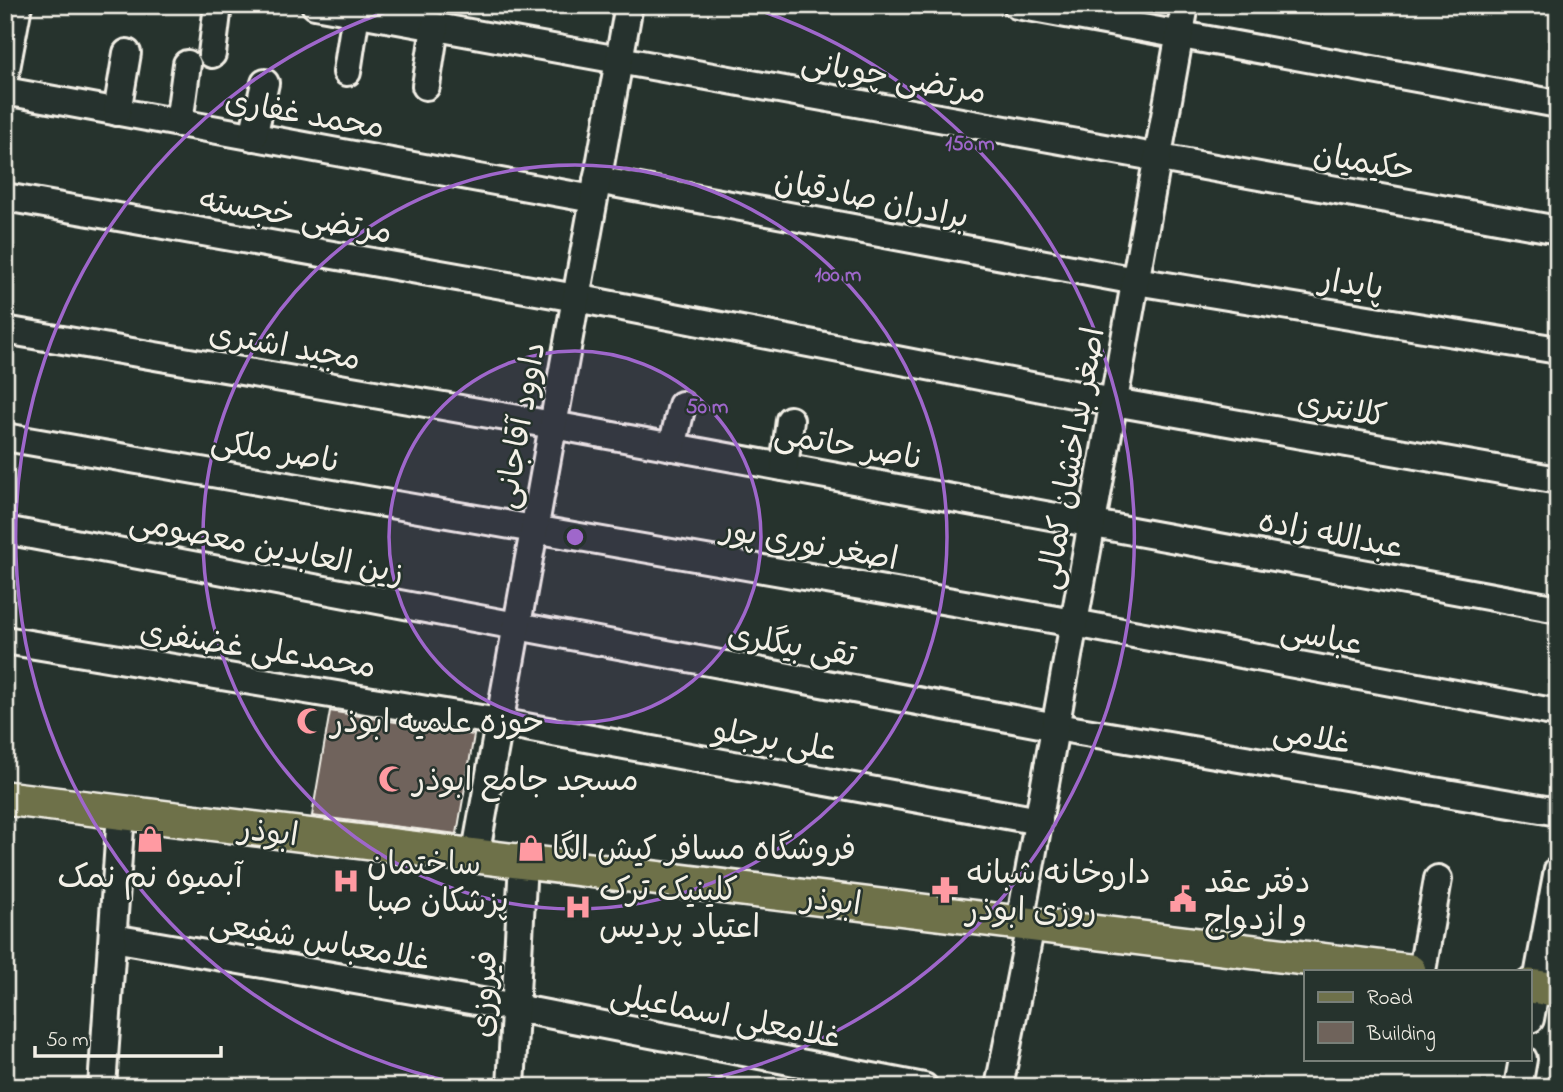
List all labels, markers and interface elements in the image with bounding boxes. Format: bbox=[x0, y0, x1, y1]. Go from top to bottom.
street label: مرتضی چوپانی bbox=[797, 40, 990, 119]
street label: محمد غفاری bbox=[221, 79, 388, 154]
text: 150 m bbox=[945, 130, 995, 160]
street label: حکیمیان bbox=[1309, 132, 1418, 196]
street label: برادران صادقیان bbox=[770, 160, 972, 243]
street label: مرتضی خجسته bbox=[195, 178, 396, 259]
street label: پایدار bbox=[1313, 258, 1387, 315]
text: 100 m bbox=[815, 261, 861, 291]
street label: مجید اشتری bbox=[205, 312, 364, 385]
street label: اصغر بداخشان کمالی bbox=[1027, 324, 1120, 593]
street label: داوود آقاجانی bbox=[485, 338, 560, 513]
street label: کلانتری bbox=[1293, 380, 1390, 442]
text: 50 m bbox=[686, 393, 728, 423]
street label: ناصر حاتمی bbox=[770, 412, 927, 485]
street label: ناصر ملکی bbox=[207, 419, 344, 488]
street label: عبدالله زاده bbox=[1254, 499, 1407, 573]
street label: زین العابدین معصومی bbox=[125, 500, 408, 599]
street label: اصغر نوری پور bbox=[714, 507, 901, 585]
centre of rings bbox=[563, 525, 587, 549]
street label: عباسی bbox=[1276, 608, 1366, 670]
street label: محمدعلی غضنفری bbox=[136, 610, 379, 693]
street label: تقی بیگلری bbox=[723, 613, 860, 682]
place label: حوزه علمیه ابوذر bbox=[328, 701, 544, 748]
mosque icon: حوزه علمیه ابوذر bbox=[295, 706, 325, 736]
street label: علی برجلو bbox=[707, 708, 840, 776]
street label: غلامی bbox=[1269, 710, 1354, 769]
place label: مسجد جامع ابوذر bbox=[410, 759, 639, 806]
mosque icon: مسجد جامع ابوذر bbox=[377, 764, 407, 794]
street label: ابوذر bbox=[233, 807, 301, 861]
shop icon: آبمیوه نم نمک bbox=[135, 824, 165, 854]
place label: فروشگاه مسافر کیش الگا bbox=[552, 828, 856, 875]
shop icon: فروشگاه مسافر کیش الگا bbox=[516, 833, 546, 863]
place label: ساختمان پزشکان صبا bbox=[367, 843, 509, 927]
place label: داروخانه شبانه روزی ابوذر bbox=[963, 852, 1151, 936]
place label: آبمیوه نم نمک bbox=[57, 856, 244, 903]
place label: دفتر عقد و ازدواج bbox=[1204, 861, 1311, 945]
hospital icon: ساختمان پزشکان صبا bbox=[331, 866, 361, 896]
place label: کلینیک ترک اعتیاد پردیس bbox=[599, 869, 760, 953]
pharmacy icon: داروخانه شبانه روزی ابوذر bbox=[930, 875, 960, 905]
street label: ابوذر bbox=[796, 876, 864, 930]
public building icon: دفتر عقد و ازدواج bbox=[1168, 884, 1198, 914]
hospital icon: کلینیک ترک اعتیاد پردیس bbox=[563, 892, 593, 922]
street label: غلامعباس شفیعی bbox=[205, 901, 433, 986]
street label: فیروزی bbox=[461, 949, 512, 1039]
legend bbox=[1304, 970, 1532, 1060]
street label: غلامعلی اسماعیلی bbox=[606, 973, 845, 1064]
text: Road bbox=[1367, 984, 1413, 1014]
scale bar bbox=[35, 1015, 220, 1059]
text: Building bbox=[1366, 1020, 1436, 1052]
text: 50 m bbox=[46, 1026, 89, 1056]

